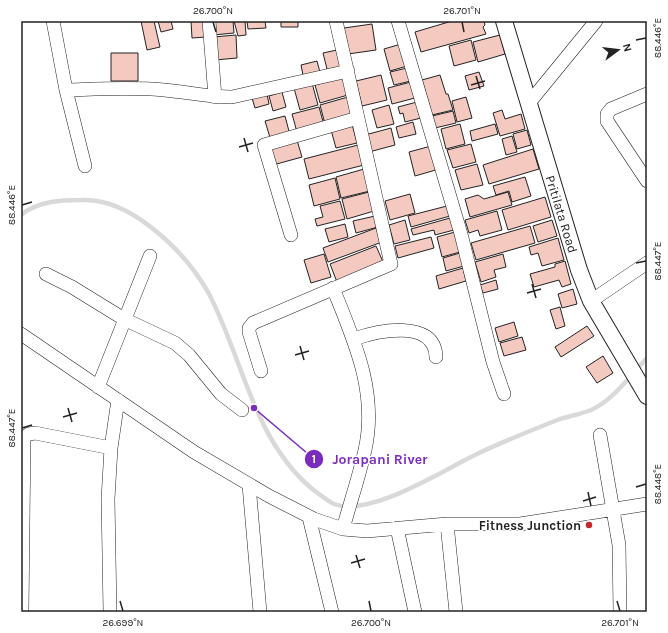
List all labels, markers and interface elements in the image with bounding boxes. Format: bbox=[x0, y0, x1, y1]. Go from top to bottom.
text: 26.700°N bbox=[193, 5, 233, 17]
text: 26.701°N bbox=[443, 5, 481, 17]
text: 88.446°E bbox=[652, 18, 664, 58]
north arrow bbox=[598, 30, 638, 70]
text: N bbox=[620, 42, 634, 53]
street label: Pritilata Road bbox=[543, 174, 580, 255]
text: 88.446°E bbox=[6, 185, 18, 225]
text: 88.447°E bbox=[652, 242, 664, 280]
text: 88.447°E bbox=[6, 409, 18, 447]
callout: Jorapani River bbox=[304, 446, 435, 472]
text: Jorapani River bbox=[332, 451, 428, 468]
text: 1 bbox=[312, 452, 316, 466]
text: 88.448°E bbox=[652, 464, 664, 504]
place label: Fitness Junction bbox=[479, 518, 581, 533]
marker: Fitness Junction bbox=[584, 520, 594, 530]
text: 26.699°N bbox=[103, 617, 143, 629]
text: 26.700°N bbox=[351, 617, 391, 629]
text: 26.701°N bbox=[601, 617, 639, 629]

